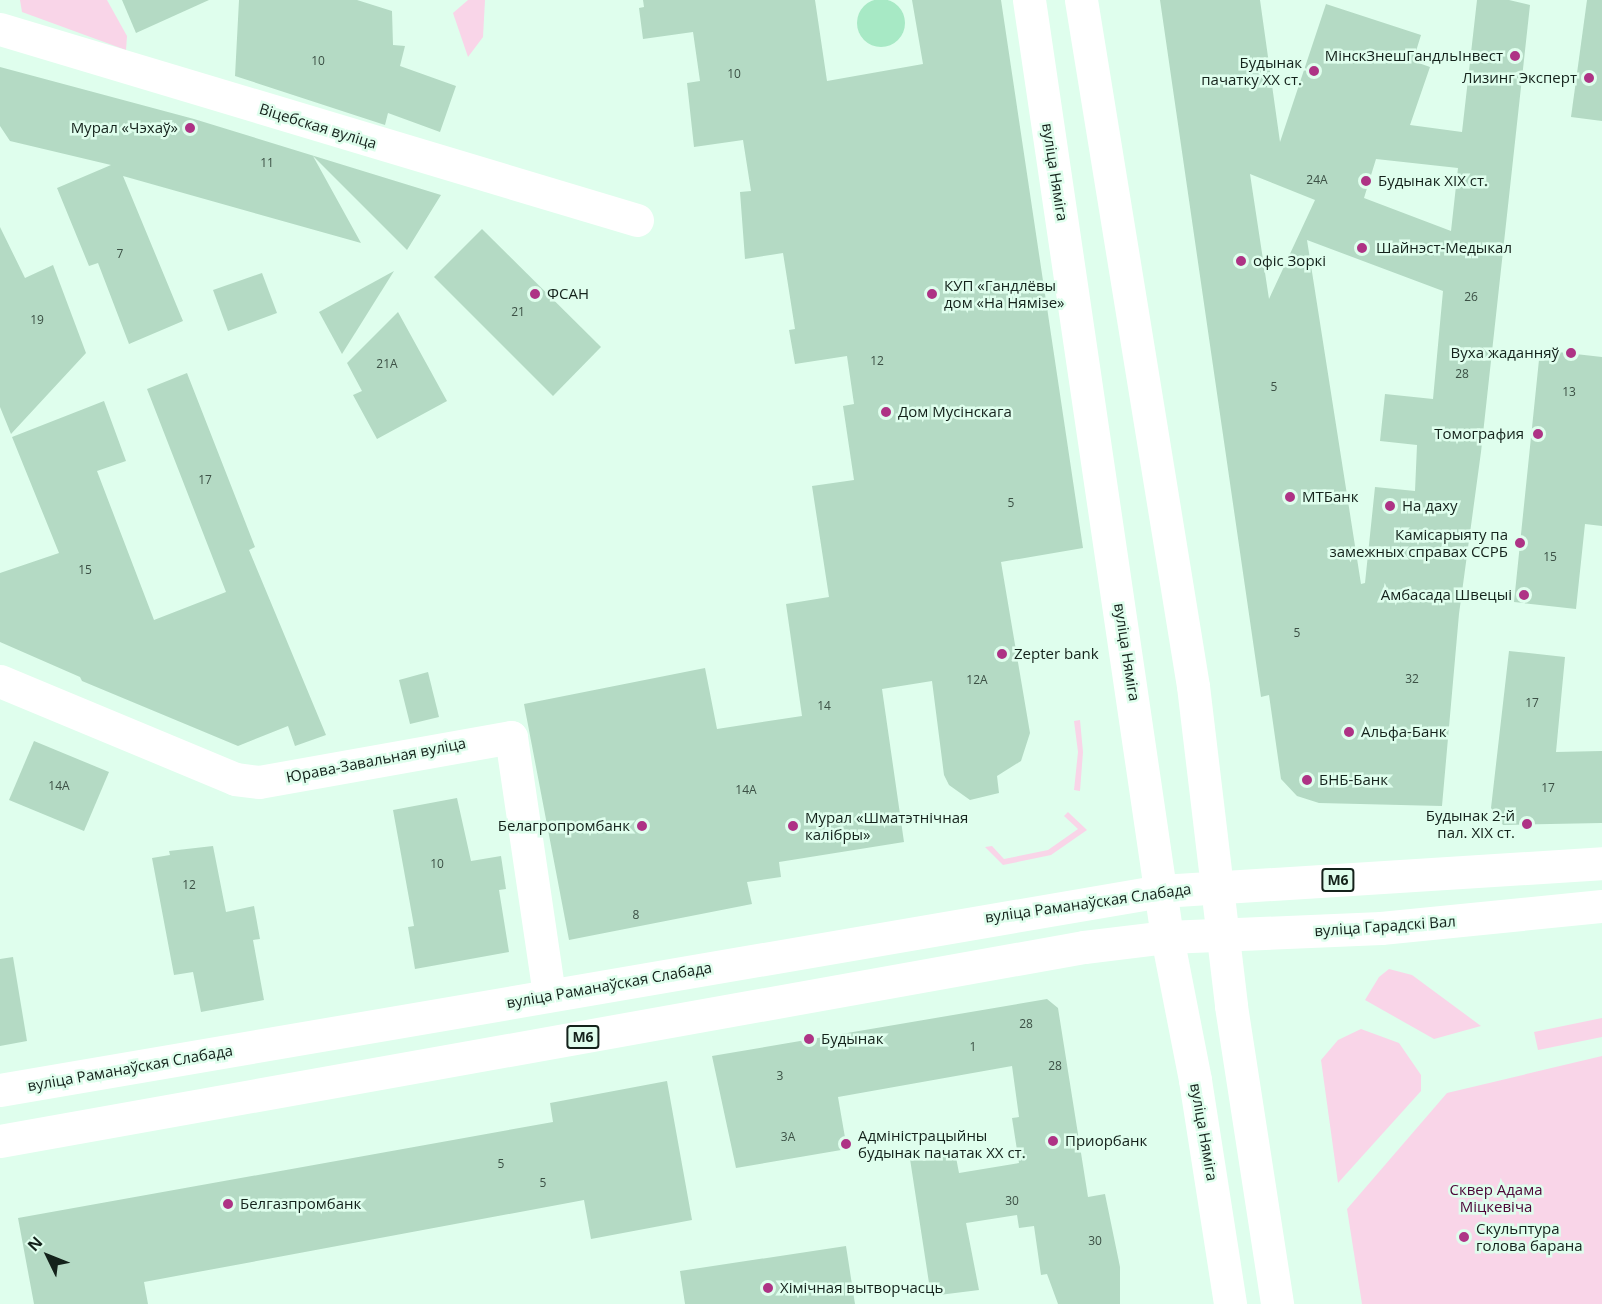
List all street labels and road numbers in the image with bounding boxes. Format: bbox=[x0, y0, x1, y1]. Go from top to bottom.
street label: Віцебская вуліца bbox=[257, 100, 379, 152]
street label: вуліца Няміга bbox=[1038, 122, 1072, 222]
street label: вуліца Няміга bbox=[1110, 602, 1144, 702]
street label: Юрава-Завальная вуліца bbox=[285, 734, 467, 786]
road number: М6 bbox=[1320, 869, 1356, 891]
street label: вуліца Раманаўская Слабада bbox=[984, 880, 1192, 926]
street label: вуліца Гарадскі Вал bbox=[1314, 912, 1456, 940]
street label: вуліца Раманаўская Слабада bbox=[505, 958, 713, 1012]
road number: М6 bbox=[565, 1026, 601, 1048]
street label: вуліца Раманаўская Слабада bbox=[26, 1041, 234, 1095]
street label: вуліца Няміга bbox=[1187, 1082, 1221, 1182]

